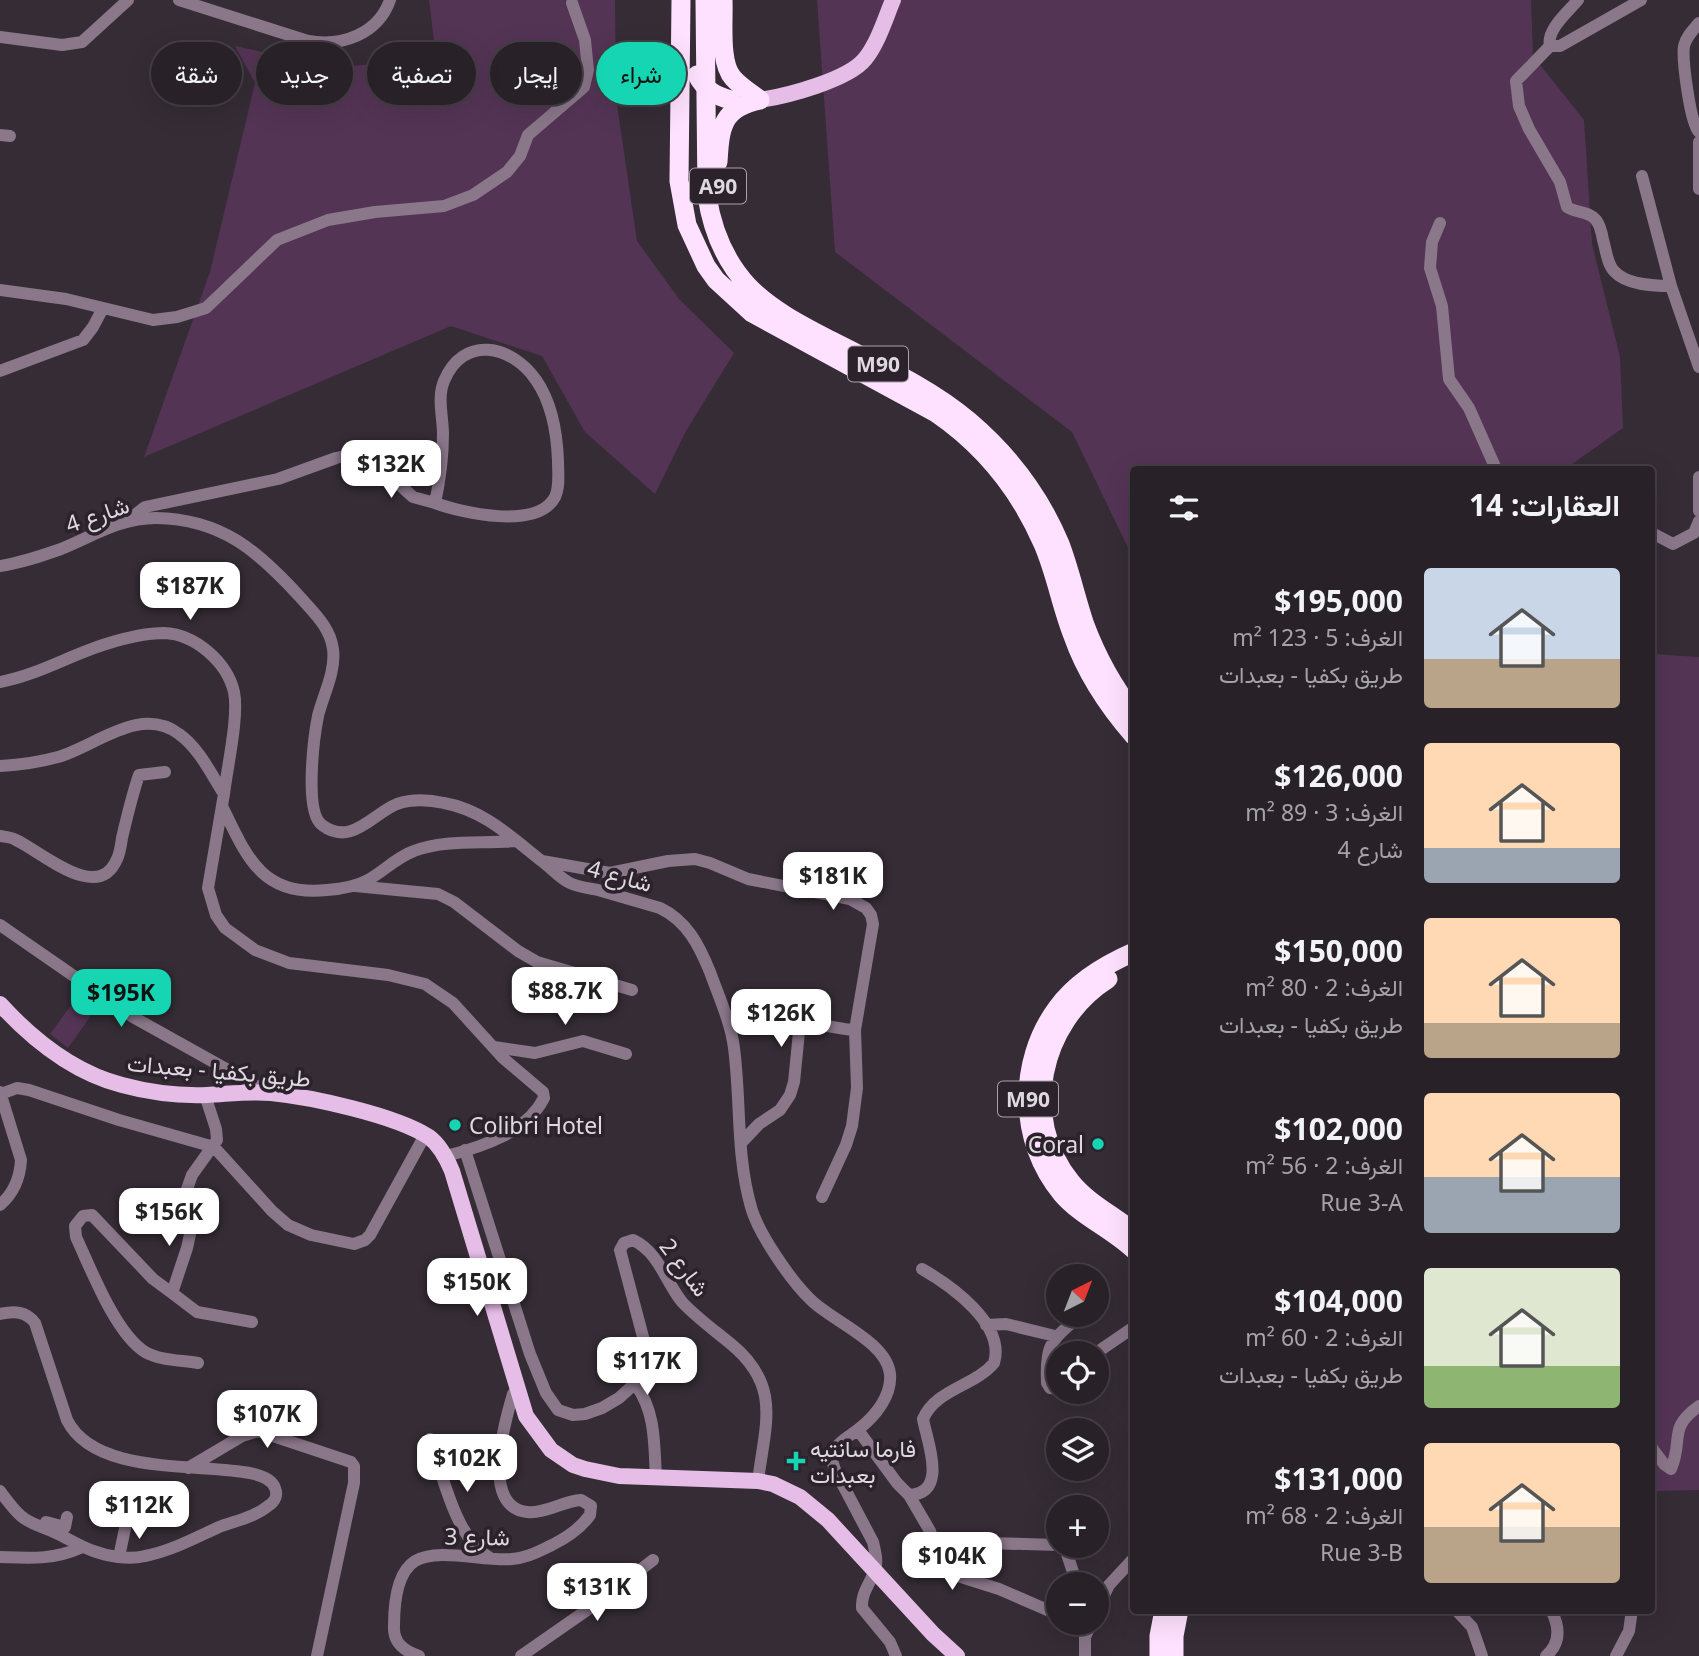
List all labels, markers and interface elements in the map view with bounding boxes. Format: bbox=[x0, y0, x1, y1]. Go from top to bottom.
chip: شقة bbox=[151, 42, 242, 105]
chip: جديد bbox=[256, 42, 353, 105]
chip: تصفية bbox=[367, 42, 476, 105]
chip: إيجار bbox=[490, 42, 582, 105]
chip: شراء bbox=[596, 42, 686, 105]
road number: A90 bbox=[690, 168, 746, 204]
road number: M90 bbox=[848, 346, 908, 382]
pin: $132K bbox=[342, 440, 440, 500]
text: $132K bbox=[357, 447, 425, 479]
text: العقارات: 14 bbox=[1469, 484, 1620, 525]
street label: شارع 4 bbox=[61, 488, 133, 541]
icon: filters bbox=[1165, 489, 1203, 527]
pin: $187K bbox=[141, 562, 239, 622]
text: $187K bbox=[156, 569, 224, 601]
text: $195,000 bbox=[1274, 580, 1403, 621]
icon: home bbox=[1480, 596, 1564, 680]
text: الغرف: 5 · 123 m² bbox=[1232, 621, 1403, 653]
text: طريق بكفيا - بعبدات bbox=[1219, 658, 1403, 690]
text: $126,000 bbox=[1274, 755, 1403, 796]
icon: home bbox=[1480, 771, 1564, 855]
text: الغرف: 3 · 89 m² bbox=[1245, 796, 1403, 828]
text: شارع 4 bbox=[1338, 833, 1403, 865]
street label: شارع 4 bbox=[584, 851, 656, 900]
pin: $181K bbox=[784, 852, 882, 912]
text: $181K bbox=[799, 859, 867, 891]
text: $150,000 bbox=[1274, 930, 1403, 971]
icon: home bbox=[1480, 946, 1564, 1030]
pin: $88.7K bbox=[508, 968, 622, 1027]
pin: $195K bbox=[72, 970, 170, 1029]
text: الغرف: 2 · 80 m² bbox=[1245, 971, 1403, 1003]
text: $88.7K bbox=[528, 974, 602, 1006]
text: $195K bbox=[87, 976, 155, 1008]
pin: $126K bbox=[732, 990, 830, 1049]
text: $126K bbox=[747, 996, 815, 1028]
text: طريق بكفيا - بعبدات bbox=[1219, 1008, 1403, 1040]
street label: طريق بكفيا - بعبدات bbox=[126, 1046, 312, 1094]
road number: M90 bbox=[998, 1082, 1058, 1116]
text: $102,000 bbox=[1274, 1108, 1403, 1149]
place label: Colibri Hotel bbox=[469, 1109, 603, 1141]
marker: Colibri Hotel bbox=[447, 1117, 463, 1133]
icon: home bbox=[1480, 1121, 1564, 1205]
place label: Coral bbox=[1028, 1128, 1084, 1160]
marker: Coral bbox=[1090, 1136, 1106, 1152]
text: الغرف: 2 · 56 m² bbox=[1245, 1149, 1403, 1181]
text: Rue 3-A bbox=[1320, 1186, 1403, 1218]
pin: $156K bbox=[120, 1188, 218, 1248]
text: $156K bbox=[135, 1195, 203, 1227]
street label: شارع 2 bbox=[652, 1231, 717, 1303]
pin: $150K bbox=[428, 1258, 526, 1318]
north arrow bbox=[1046, 1264, 1110, 1326]
map controls bbox=[1046, 1264, 1109, 1635]
text: $150K bbox=[443, 1265, 511, 1297]
text: $104,000 bbox=[1274, 1280, 1403, 1321]
icon: home bbox=[1480, 1296, 1564, 1380]
text: الغرف: 2 · 60 m² bbox=[1245, 1321, 1403, 1353]
pin: $117K bbox=[598, 1338, 696, 1397]
button: locate bbox=[1046, 1341, 1109, 1404]
text: $117K bbox=[613, 1344, 681, 1376]
text: طريق بكفيا - بعبدات bbox=[1219, 1358, 1403, 1390]
pin: $107K bbox=[218, 1390, 316, 1450]
text: $107K bbox=[233, 1397, 301, 1429]
button: layers bbox=[1046, 1418, 1109, 1481]
place label: فارما سانتيه بعبدات bbox=[810, 1432, 916, 1490]
pin: $102K bbox=[418, 1434, 516, 1494]
text: $102K bbox=[433, 1441, 501, 1473]
marker: فارما سانتيه بعبدات bbox=[788, 1453, 804, 1469]
text: $131,000 bbox=[1274, 1458, 1403, 1499]
icon: home bbox=[1480, 1471, 1564, 1555]
pin: $112K bbox=[90, 1482, 188, 1541]
text: $112K bbox=[105, 1488, 173, 1520]
button: + bbox=[1046, 1495, 1109, 1558]
text: الغرف: 2 · 68 m² bbox=[1245, 1499, 1403, 1531]
street label: شارع 3 bbox=[444, 1519, 510, 1554]
pin: $104K bbox=[903, 1532, 1001, 1592]
text: Rue 3-B bbox=[1320, 1536, 1403, 1568]
text: $104K bbox=[918, 1539, 986, 1571]
pin: $131K bbox=[548, 1564, 646, 1623]
text: $131K bbox=[563, 1570, 631, 1602]
button: − bbox=[1046, 1572, 1109, 1635]

